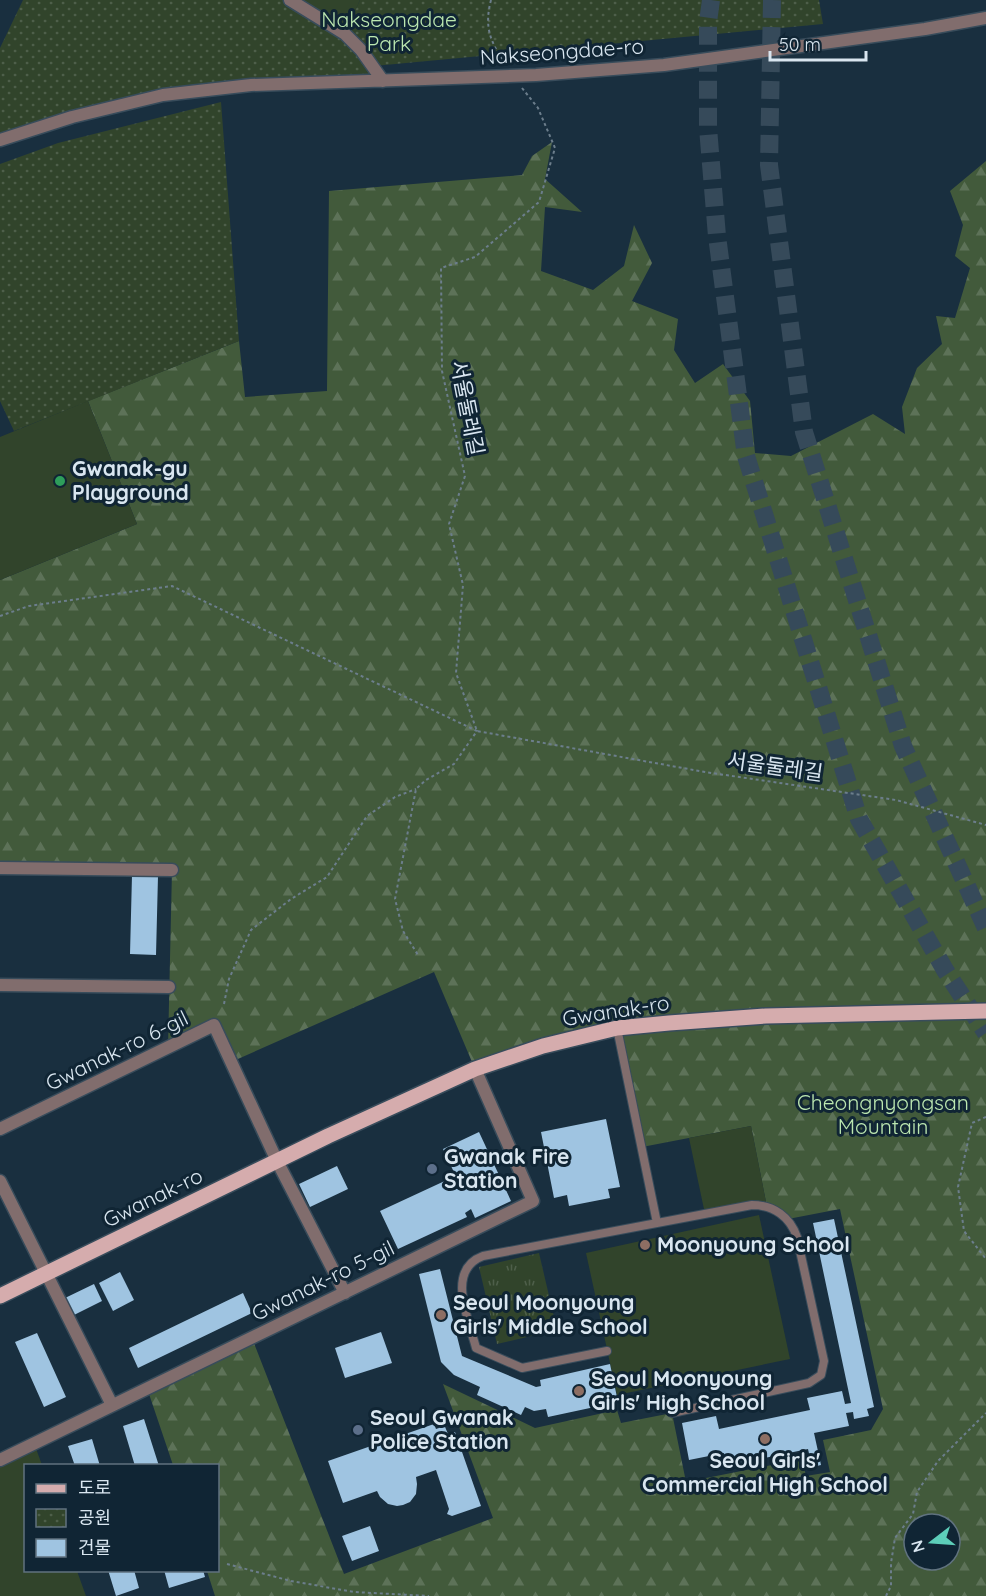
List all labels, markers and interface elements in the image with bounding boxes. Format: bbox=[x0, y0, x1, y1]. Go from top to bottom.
park label: Nakseongdae Park bbox=[321, 6, 457, 56]
scale bar bbox=[770, 24, 866, 62]
street label: Nakseongdae-ro bbox=[479, 32, 645, 70]
text: 50 m bbox=[779, 33, 821, 56]
street label: 서울둘레길 bbox=[446, 358, 490, 458]
place label: Gwanak-gu Playground bbox=[72, 455, 189, 505]
marker: Gwanak-gu Playground bbox=[53, 474, 67, 488]
street label: 서울둘레길 bbox=[725, 746, 825, 786]
street label: Gwanak-ro bbox=[561, 989, 671, 1031]
street label: Gwanak-ro 6-gil bbox=[41, 1004, 192, 1096]
park label: Cheongnyongsan Mountain bbox=[797, 1089, 969, 1139]
place label: Gwanak Fire Station bbox=[444, 1143, 569, 1193]
street label: Gwanak-ro bbox=[98, 1162, 207, 1232]
marker: Gwanak Fire Station bbox=[425, 1162, 439, 1176]
place label: Moonyoung School bbox=[657, 1231, 850, 1257]
street label: Gwanak-ro 5-gil bbox=[247, 1234, 398, 1326]
marker: Moonyoung School bbox=[638, 1238, 652, 1252]
place label: Seoul Moonyoung Girls' Middle School bbox=[453, 1289, 648, 1339]
marker: Seoul Moonyoung Girls' Middle School bbox=[434, 1308, 448, 1322]
place label: Seoul Moonyoung Girls' High School bbox=[591, 1365, 772, 1415]
marker: Seoul Moonyoung Girls' High School bbox=[572, 1384, 586, 1398]
place label: Seoul Gwanak Police Station bbox=[370, 1404, 514, 1454]
marker: Seoul Gwanak Police Station bbox=[351, 1423, 365, 1437]
marker: Seoul Girls' Commercial High School bbox=[758, 1432, 772, 1446]
place label: Seoul Girls' Commercial High School bbox=[642, 1447, 888, 1497]
legend bbox=[24, 1464, 219, 1572]
text: 도로 bbox=[78, 1476, 111, 1499]
text: 공원 bbox=[78, 1506, 111, 1529]
north arrow bbox=[902, 1512, 962, 1572]
text: 건물 bbox=[78, 1536, 111, 1559]
text: N bbox=[906, 1538, 929, 1555]

